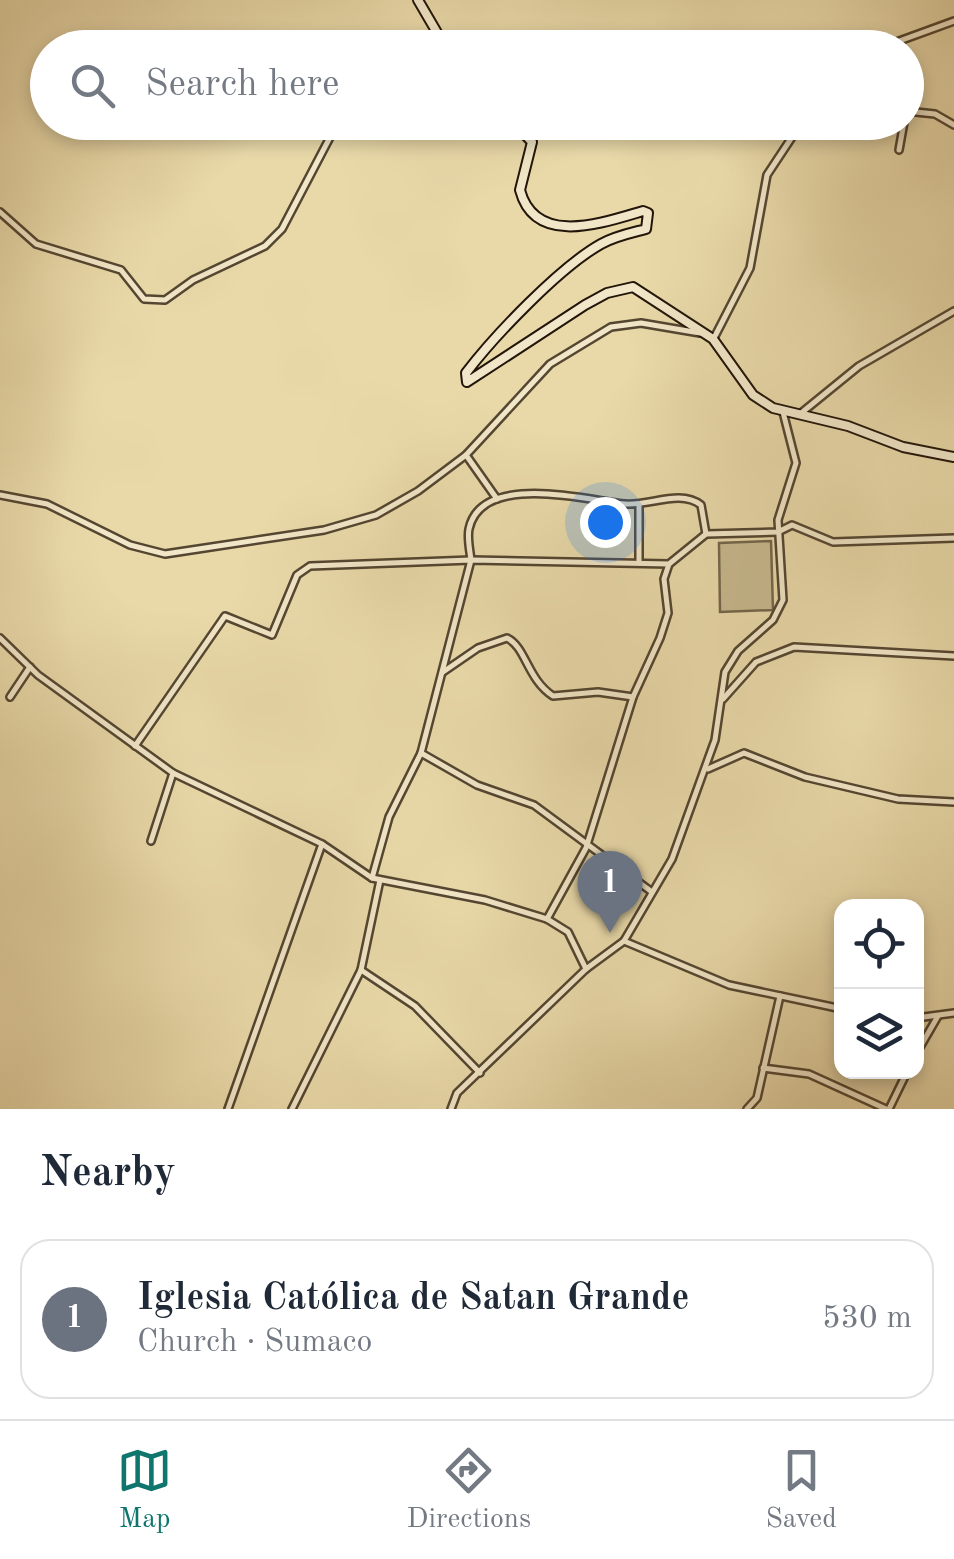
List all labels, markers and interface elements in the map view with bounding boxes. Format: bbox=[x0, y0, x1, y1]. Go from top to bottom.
search box bbox=[30, 30, 924, 140]
icon: search bbox=[65, 58, 120, 113]
text: Search here bbox=[145, 66, 340, 104]
your location bbox=[580, 497, 631, 548]
pin: 1 bbox=[578, 850, 642, 933]
map controls bbox=[834, 899, 924, 1079]
button: locate bbox=[834, 899, 924, 989]
button: layers bbox=[834, 989, 924, 1079]
text: Nearby bbox=[40, 1153, 176, 1195]
text: Iglesia Católica de Satan Grande bbox=[137, 1280, 689, 1318]
text: 1 bbox=[65, 1303, 84, 1335]
text: 530 m bbox=[822, 1303, 912, 1335]
text: Church · Sumaco bbox=[137, 1327, 372, 1359]
tab: Map bbox=[117, 1443, 172, 1538]
tab: Directions bbox=[407, 1443, 531, 1538]
tab: Saved bbox=[765, 1443, 837, 1538]

